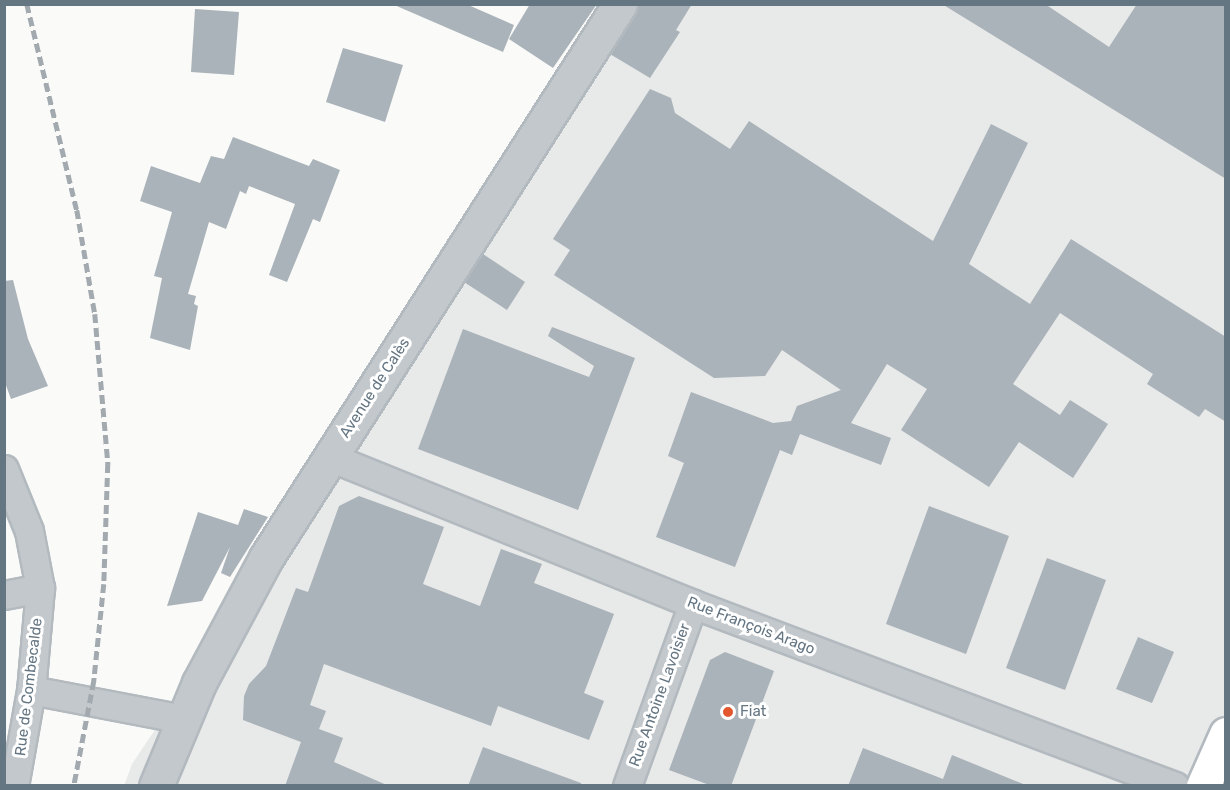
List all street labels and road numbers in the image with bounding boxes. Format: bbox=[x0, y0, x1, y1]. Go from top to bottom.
street label: Avenue de Calès bbox=[336, 335, 414, 441]
street label: Rue François Arago bbox=[684, 593, 818, 659]
street label: Rue de Combecalde bbox=[12, 617, 46, 757]
street label: Rue Antoine Lavoisier bbox=[626, 621, 694, 769]

